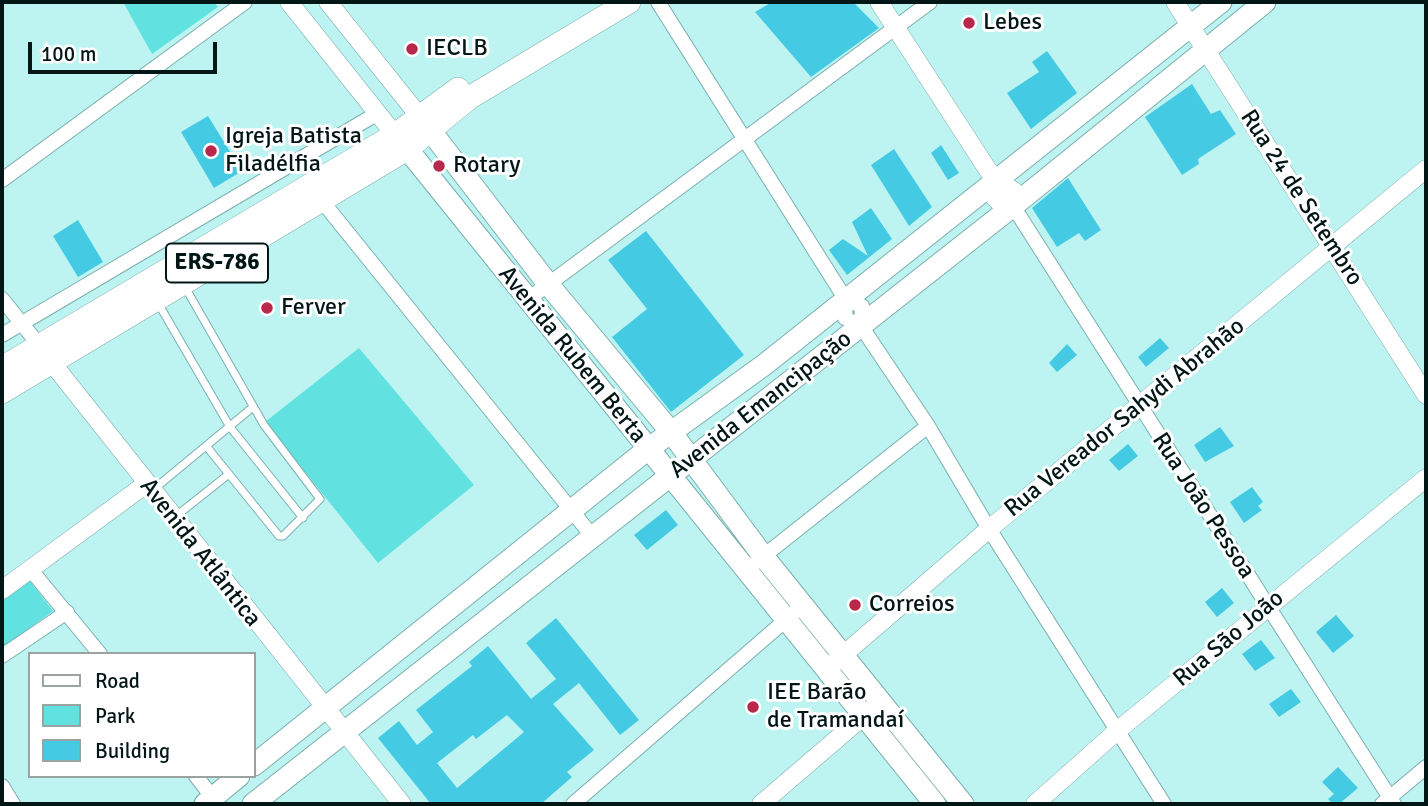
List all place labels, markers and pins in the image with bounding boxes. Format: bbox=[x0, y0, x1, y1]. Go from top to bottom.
place label: Lebes bbox=[983, 9, 1042, 37]
marker: Lebes bbox=[961, 15, 977, 31]
place label: IECLB bbox=[426, 35, 488, 63]
marker: IECLB bbox=[404, 41, 420, 57]
place label: Igreja Batista Filadélfia bbox=[225, 123, 362, 179]
marker: Igreja Batista Filadélfia bbox=[203, 143, 219, 159]
place label: Rotary bbox=[453, 152, 521, 180]
marker: Rotary bbox=[431, 158, 447, 174]
place label: Ferver bbox=[281, 294, 346, 322]
marker: Ferver bbox=[259, 300, 275, 316]
place label: Correios bbox=[869, 591, 954, 619]
marker: Correios bbox=[847, 597, 863, 613]
place label: IEE Barão de Tramandaí bbox=[767, 679, 904, 735]
marker: IEE Barão de Tramandaí bbox=[745, 699, 761, 715]

